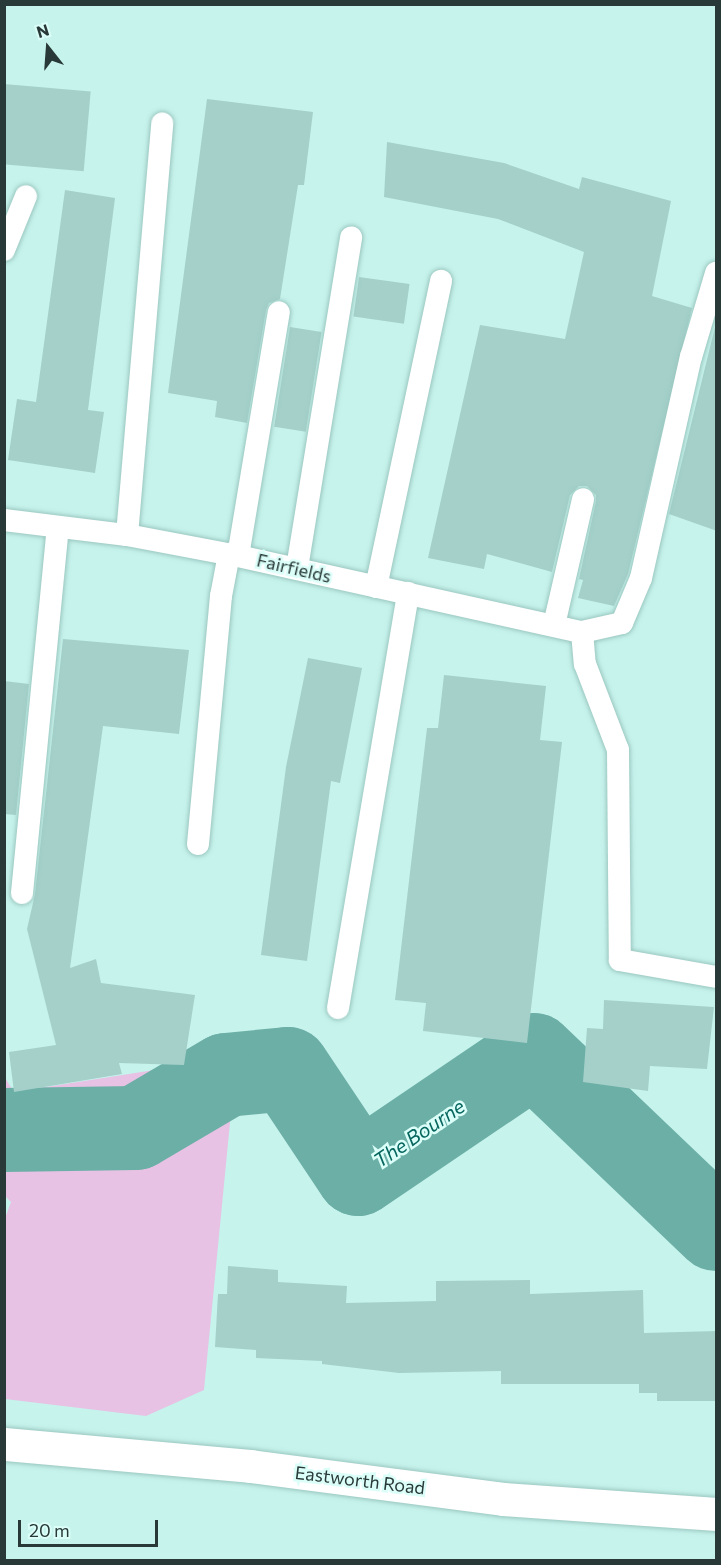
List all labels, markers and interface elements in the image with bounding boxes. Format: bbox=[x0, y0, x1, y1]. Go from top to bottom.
north arrow bbox=[18, 18, 78, 78]
text: N bbox=[34, 19, 51, 41]
street label: Fairfields bbox=[255, 549, 333, 587]
water label: The Bourne bbox=[369, 1094, 469, 1172]
street label: Eastworth Road bbox=[294, 1461, 426, 1499]
scale bar bbox=[21, 1508, 160, 1546]
text: 20 m bbox=[29, 1519, 70, 1541]

